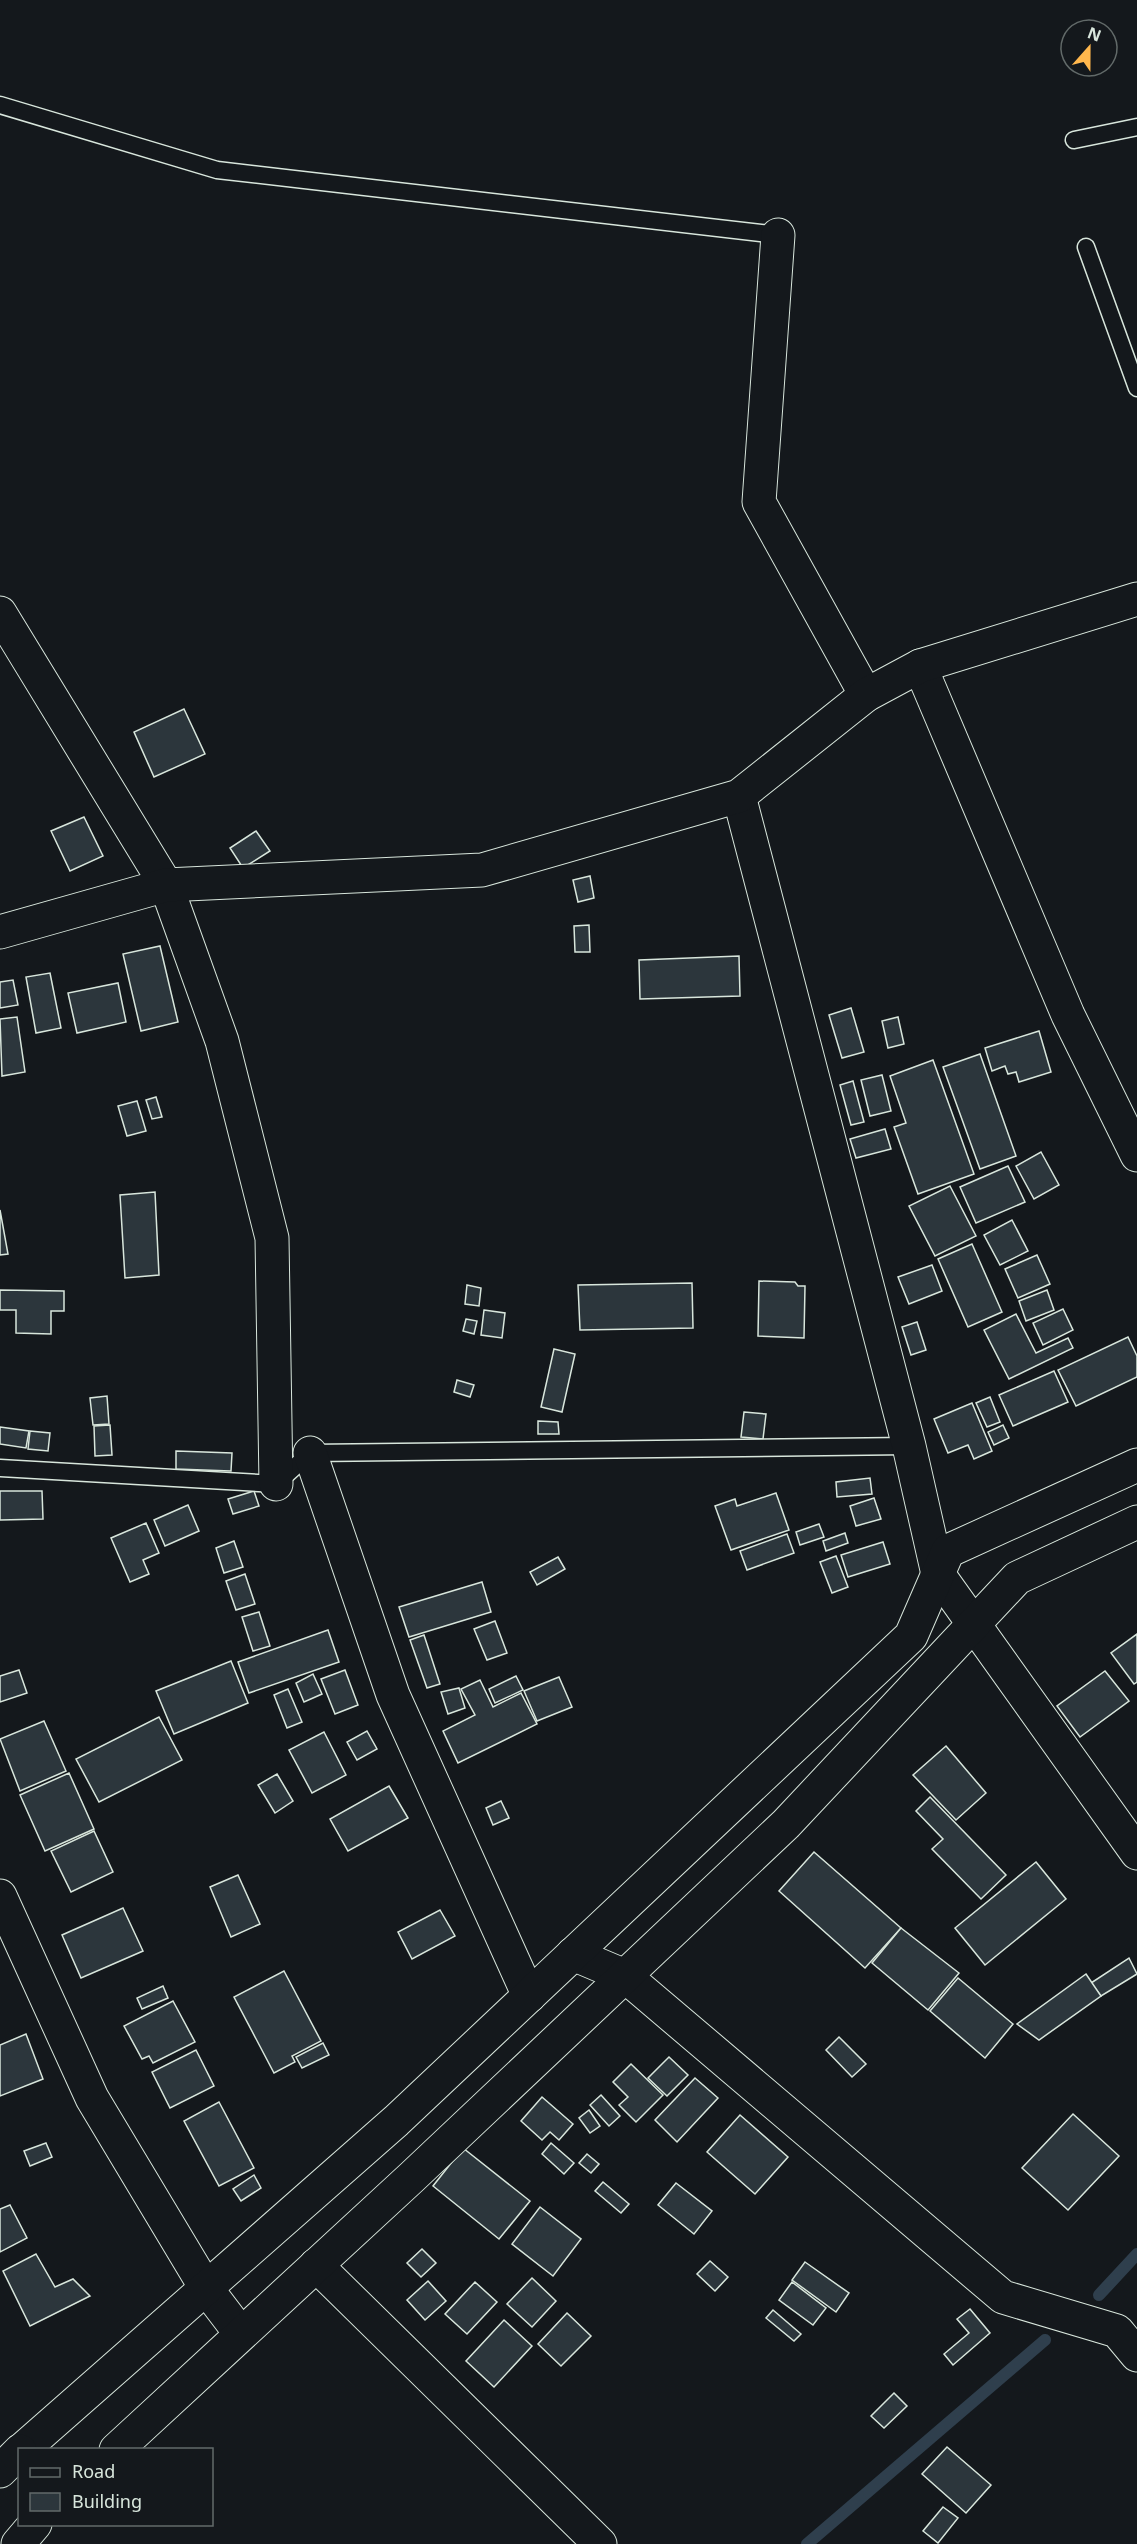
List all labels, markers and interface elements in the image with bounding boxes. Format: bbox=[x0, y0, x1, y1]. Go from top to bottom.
north arrow bbox=[1059, 18, 1119, 78]
text: N bbox=[1084, 21, 1104, 47]
legend bbox=[18, 2448, 213, 2526]
text: Road bbox=[72, 2459, 115, 2483]
text: Building bbox=[72, 2489, 142, 2513]

